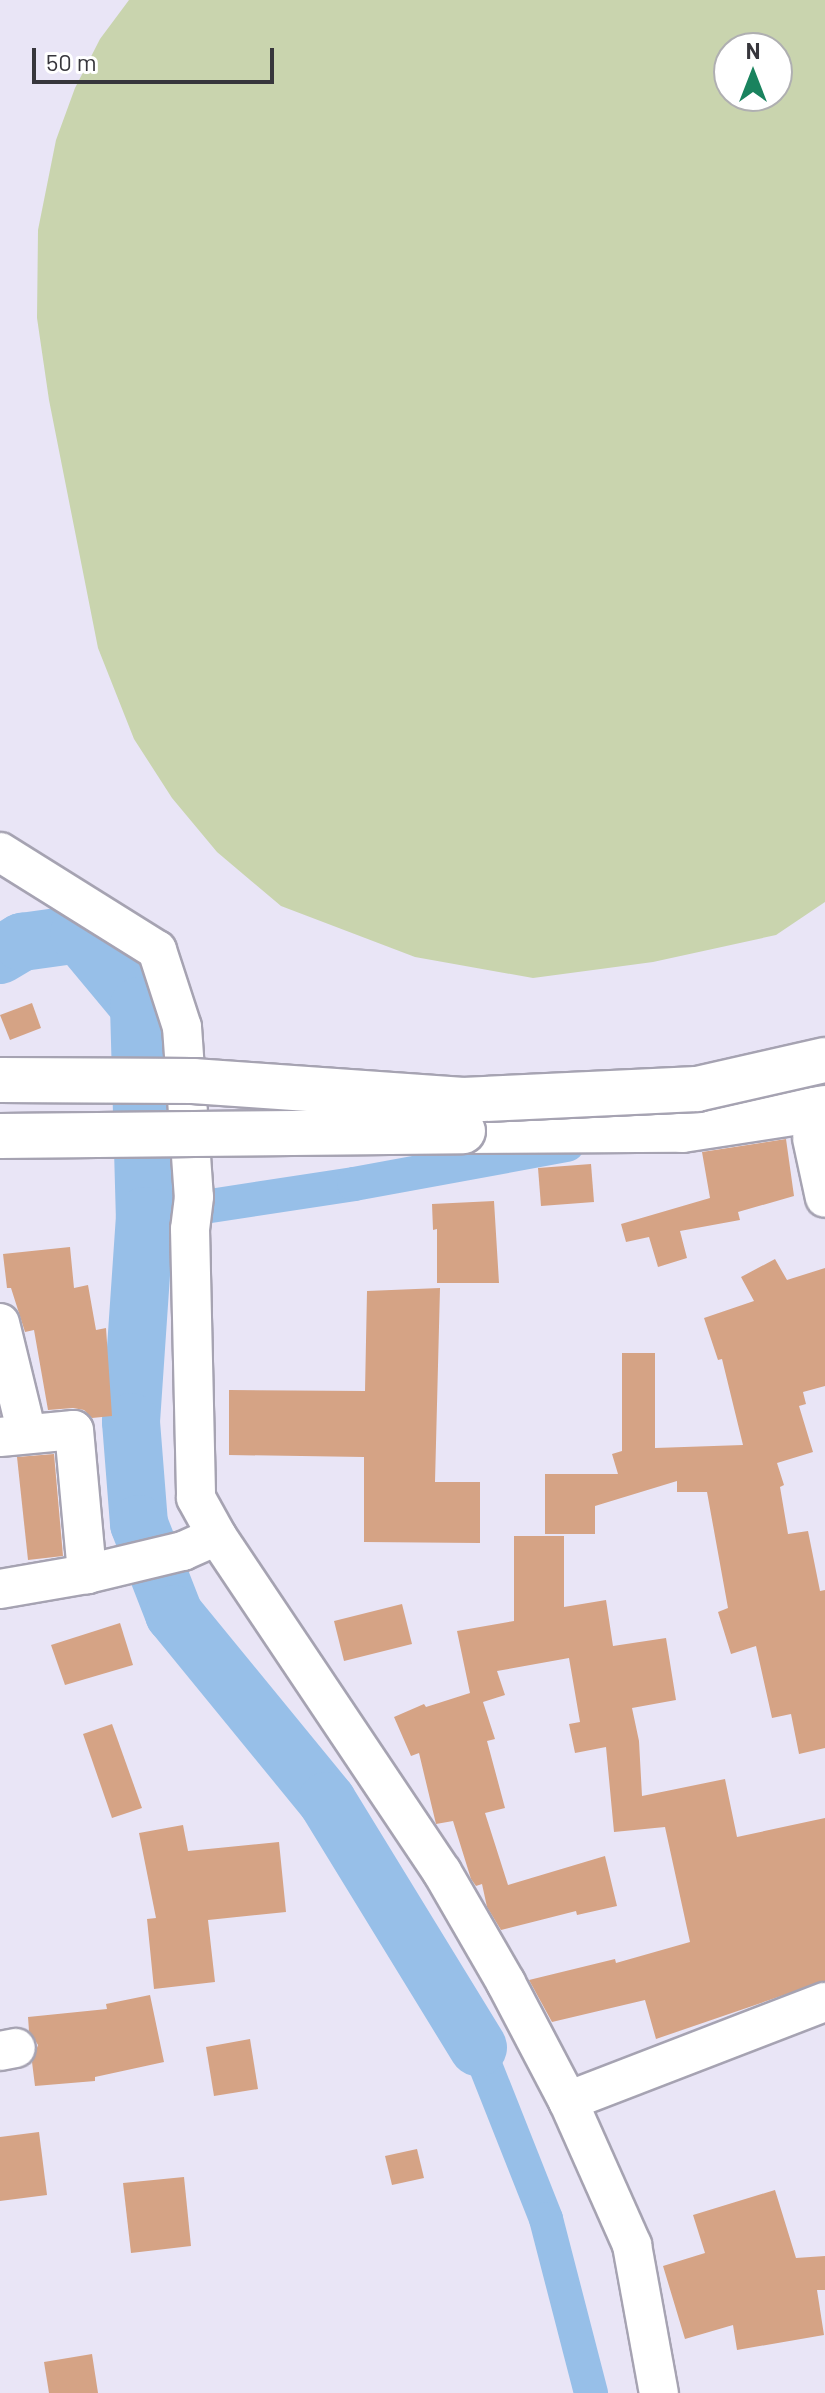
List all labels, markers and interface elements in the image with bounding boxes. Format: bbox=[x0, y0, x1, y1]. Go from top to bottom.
scale bar bbox=[36, 32, 278, 82]
north arrow bbox=[713, 32, 793, 112]
text: N bbox=[746, 37, 760, 63]
text: 50 m bbox=[46, 47, 97, 76]

